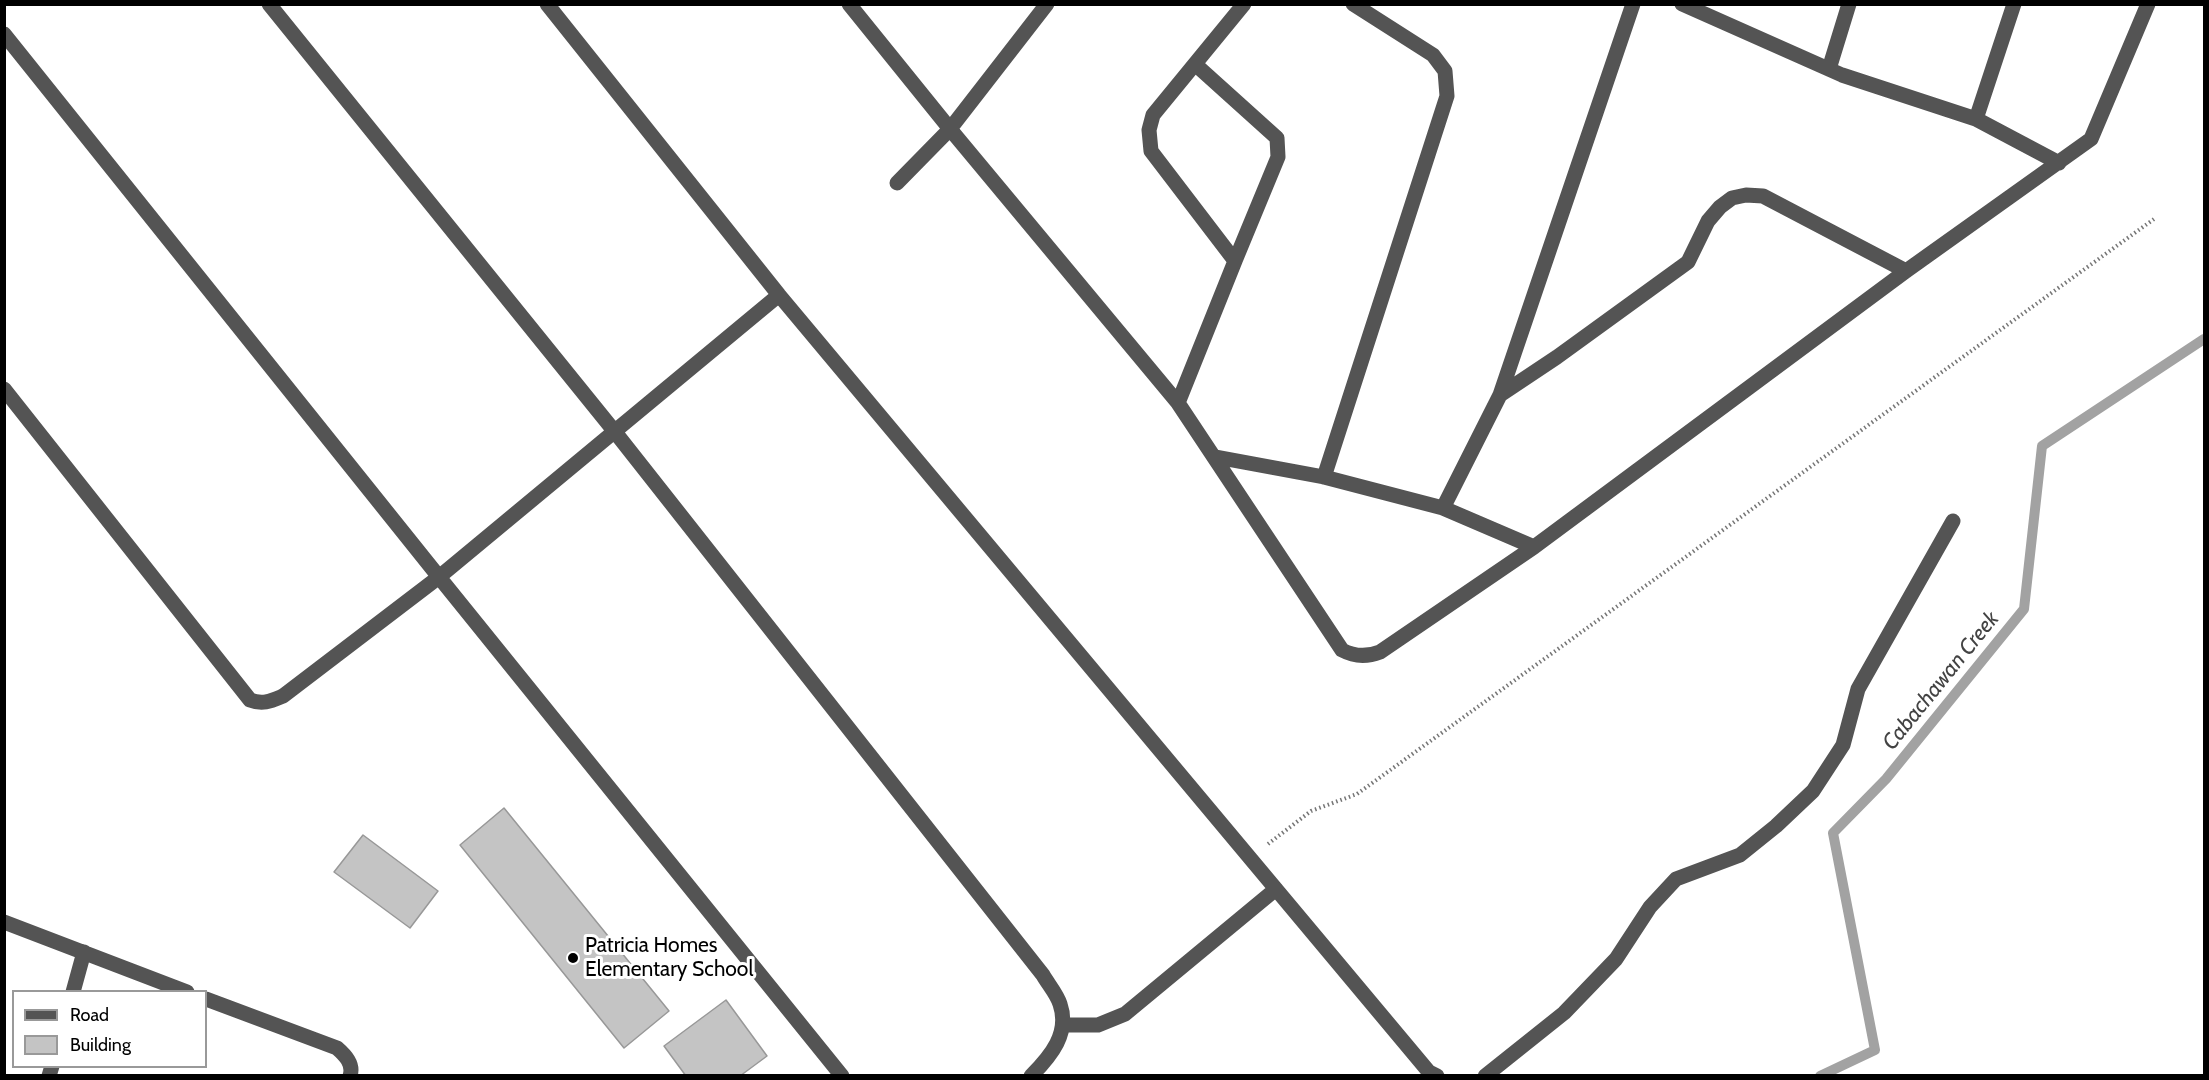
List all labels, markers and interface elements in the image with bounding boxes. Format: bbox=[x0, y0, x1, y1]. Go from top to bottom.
water label: Cabachawan Creek bbox=[1877, 607, 2005, 755]
place label: Patricia Homes Elementary School bbox=[585, 933, 753, 983]
marker: Patricia Homes Elementary School bbox=[566, 951, 580, 965]
legend bbox=[12, 990, 207, 1068]
text: Road bbox=[70, 1004, 109, 1026]
text: Building bbox=[70, 1034, 131, 1056]

